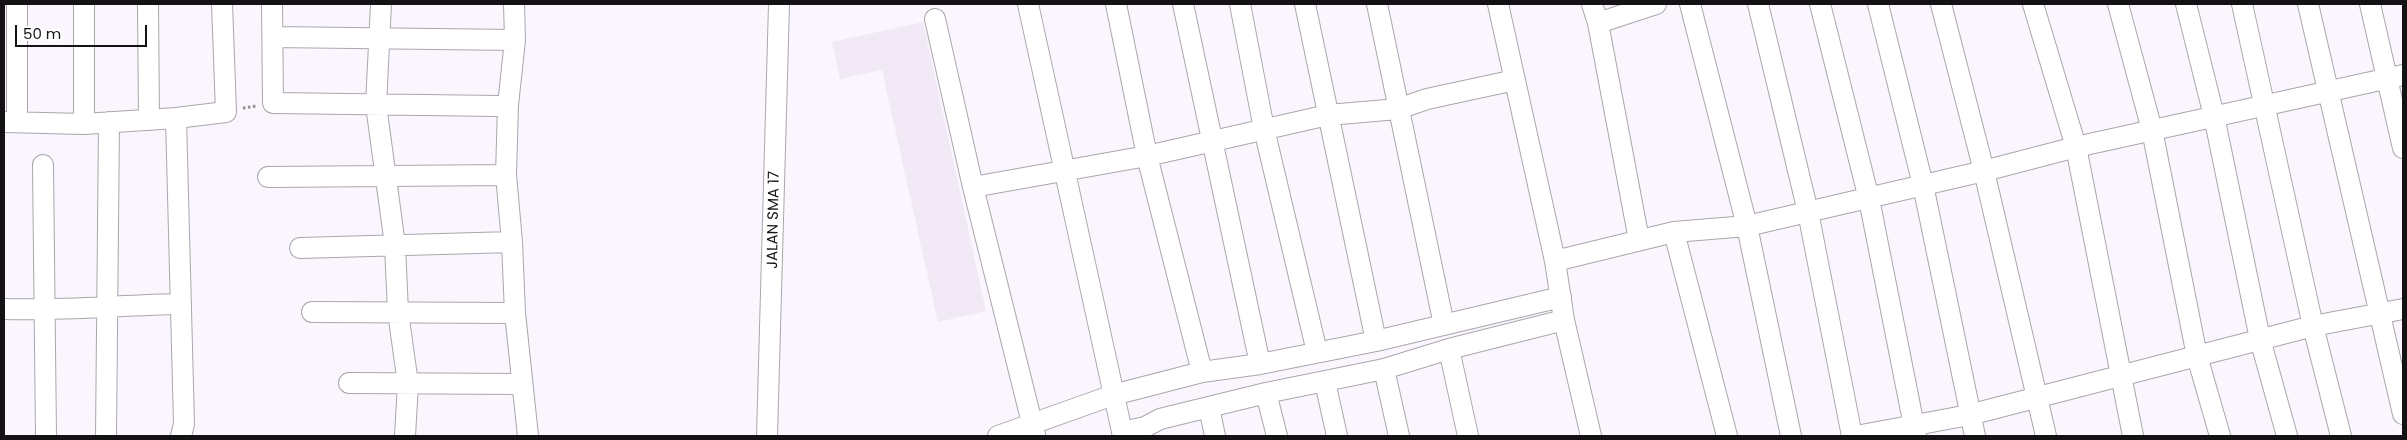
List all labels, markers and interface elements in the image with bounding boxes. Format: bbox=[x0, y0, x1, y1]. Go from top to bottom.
scale bar bbox=[18, 15, 150, 47]
text: 50 m bbox=[23, 23, 61, 44]
street label: JALAN SMA 17 bbox=[764, 171, 784, 269]

